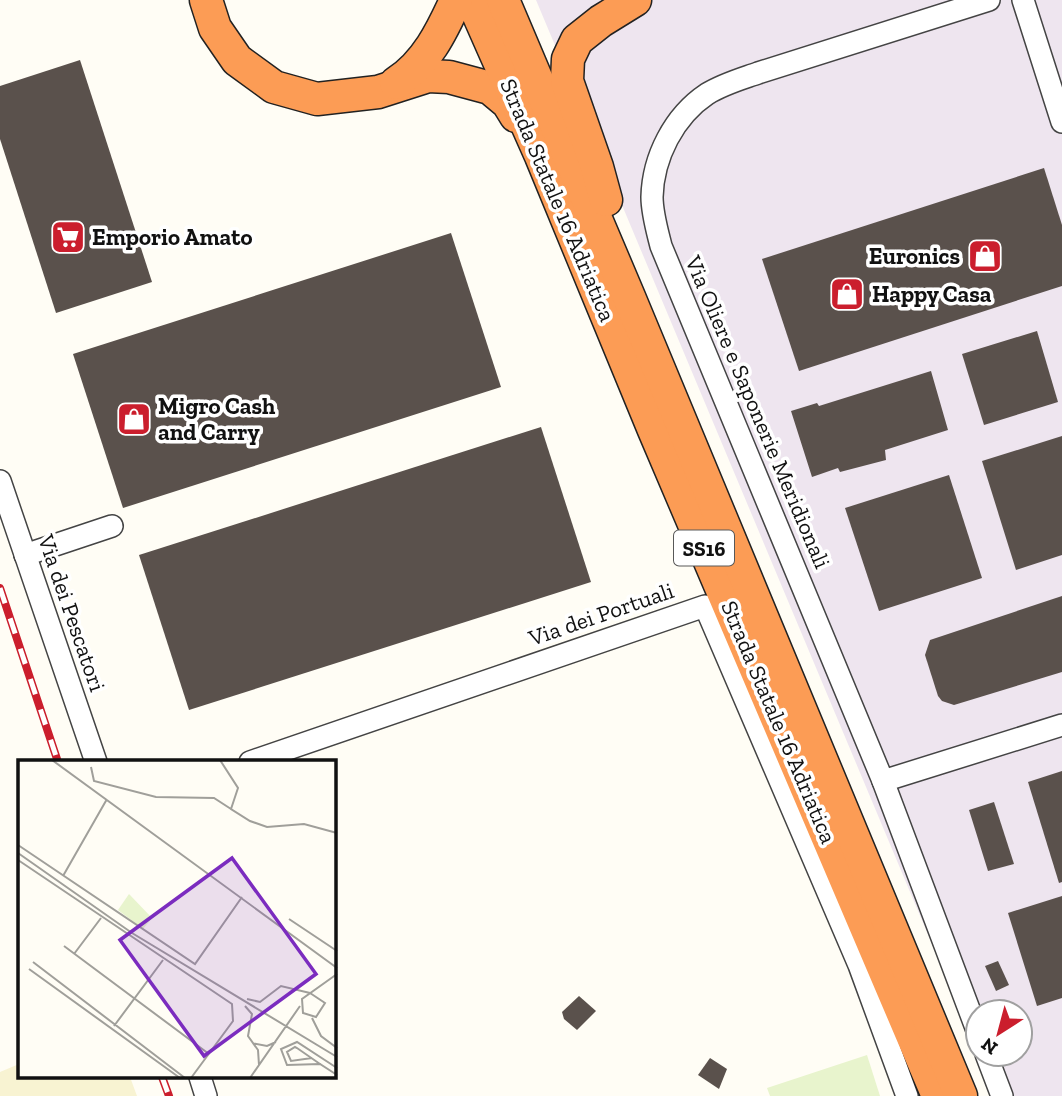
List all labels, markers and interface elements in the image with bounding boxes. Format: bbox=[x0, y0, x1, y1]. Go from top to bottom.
street label: Strada Statale 16 Adriatica bbox=[494, 74, 622, 326]
supermarket icon: Emporio Amato bbox=[49, 218, 87, 256]
place label: Emporio Amato bbox=[92, 223, 252, 251]
shop icon: Euronics bbox=[966, 237, 1004, 275]
place label: Euronics bbox=[869, 242, 960, 270]
street label: Via Oliere e Saponerie Meridionali bbox=[679, 250, 837, 573]
shop icon: Happy Casa bbox=[828, 275, 866, 313]
place label: Happy Casa bbox=[872, 280, 992, 308]
place label: Migro Cash and Carry bbox=[158, 392, 276, 446]
shop icon: Migro Cash and Carry bbox=[115, 400, 153, 438]
street label: Via dei Pescatori bbox=[32, 530, 112, 695]
road number: SS16 bbox=[674, 530, 734, 566]
street label: Via dei Portuali bbox=[524, 576, 677, 652]
street label: Strada Statale 16 Adriatica bbox=[715, 596, 843, 848]
inset map bbox=[18, 760, 336, 1078]
north arrow bbox=[964, 998, 1034, 1068]
text: N bbox=[977, 1033, 1002, 1060]

